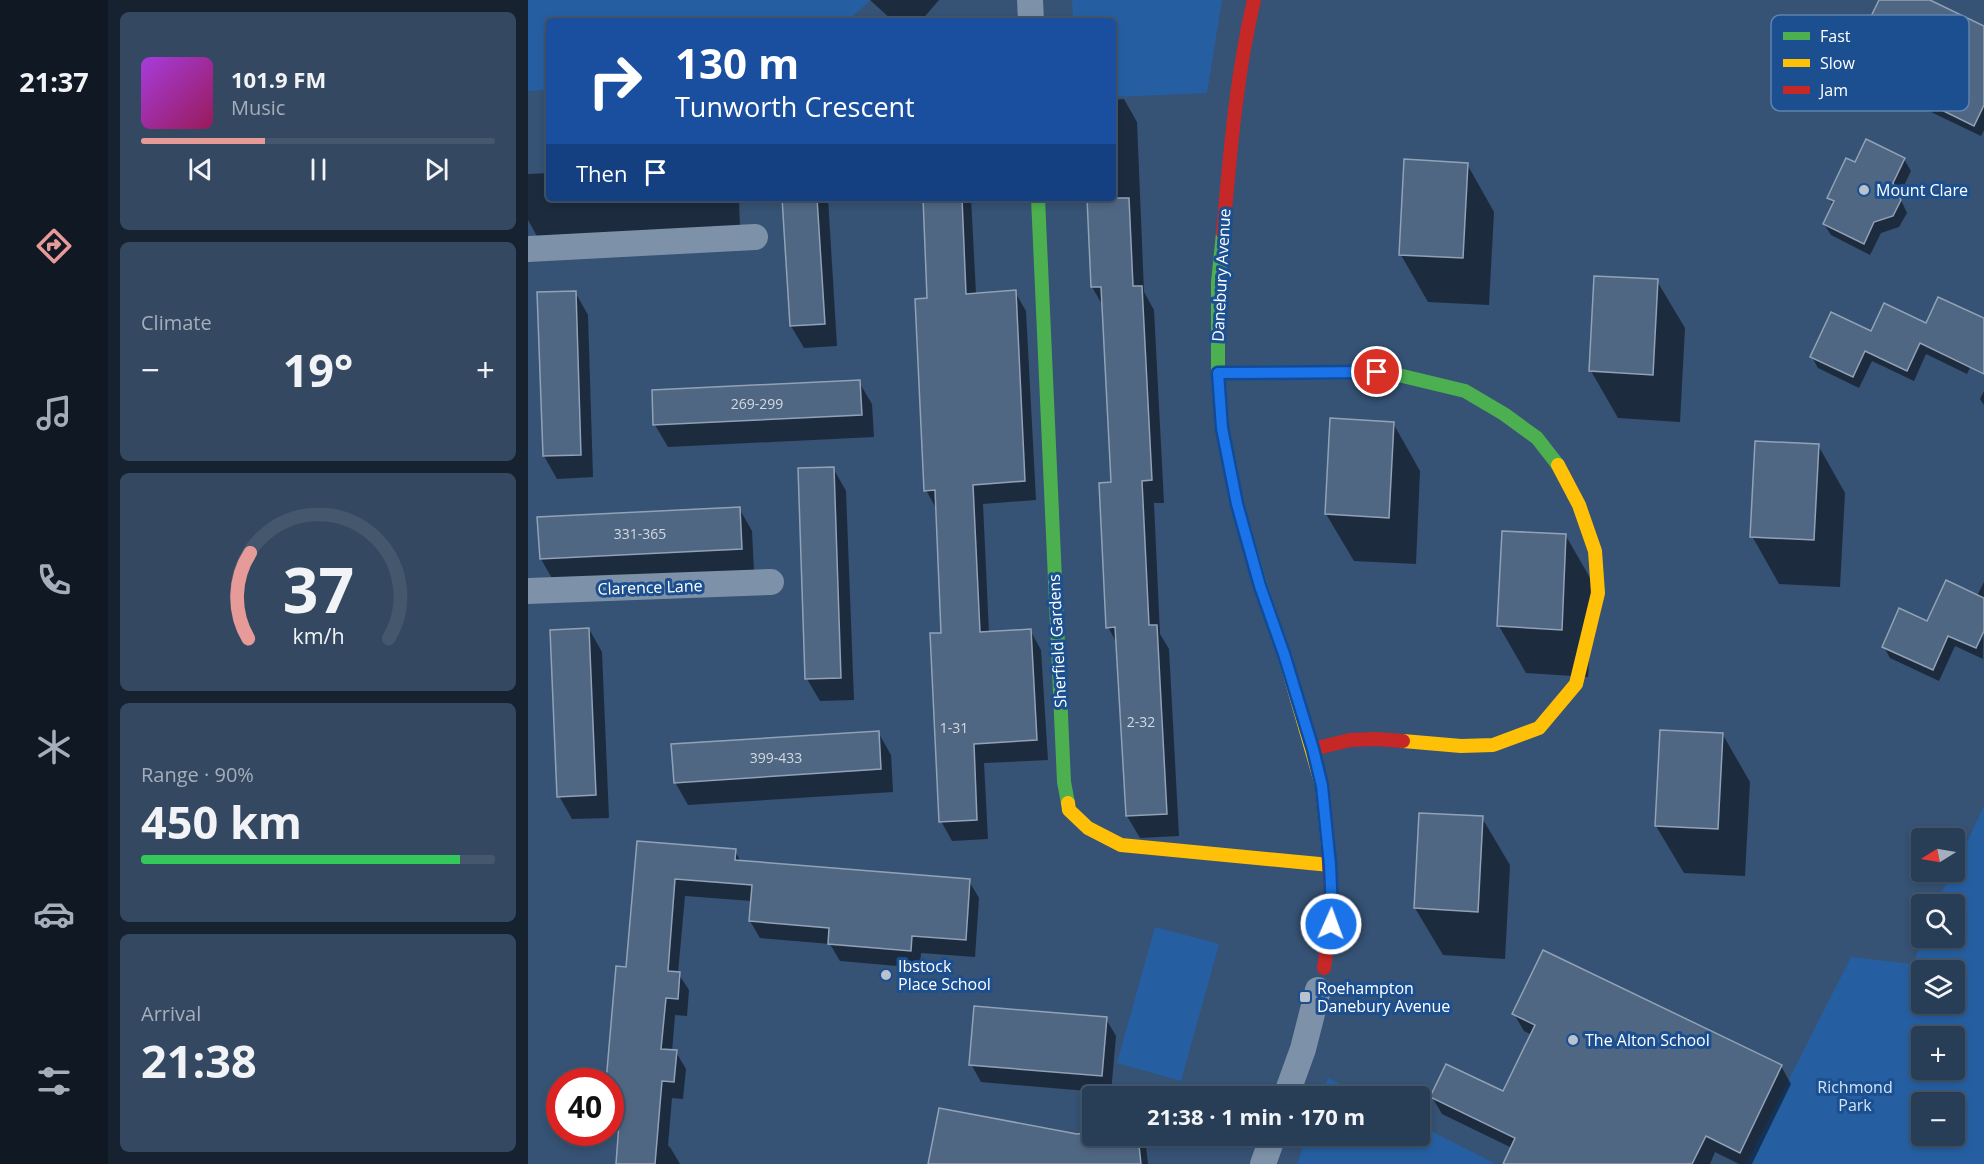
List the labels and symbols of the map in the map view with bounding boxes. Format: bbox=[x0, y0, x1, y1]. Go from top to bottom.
legend bbox=[1771, 15, 1969, 111]
text: Fast bbox=[1820, 25, 1851, 47]
text: Slow bbox=[1820, 52, 1855, 74]
text: Jam bbox=[1818, 79, 1848, 101]
place label: Mount Clare bbox=[1876, 179, 1968, 201]
marker: Mount Clare bbox=[1857, 183, 1871, 197]
street label: Danebury Avenue bbox=[1207, 208, 1235, 342]
pin bbox=[1351, 346, 1402, 397]
house number: 269-299 bbox=[731, 394, 783, 413]
house number: 331-365 bbox=[614, 524, 666, 543]
street label: Clarence Lane bbox=[597, 574, 703, 600]
street label: Sherfield Gardens bbox=[1043, 574, 1071, 708]
house number: 2-32 bbox=[1127, 712, 1155, 731]
house number: 1-31 bbox=[940, 718, 968, 737]
house number: 399-433 bbox=[750, 748, 802, 767]
north arrow bbox=[1911, 828, 1965, 882]
position arrow bbox=[1299, 892, 1363, 956]
place label: Ibstock Place School bbox=[898, 955, 991, 995]
marker: Ibstock Place School bbox=[879, 968, 893, 982]
place label: Roehampton Danebury Avenue bbox=[1317, 977, 1450, 1017]
marker: Roehampton Danebury Avenue bbox=[1298, 990, 1312, 1004]
place label: The Alton School bbox=[1585, 1029, 1710, 1051]
marker: The Alton School bbox=[1566, 1033, 1580, 1047]
speed limit sign: 40 bbox=[546, 1068, 624, 1146]
park label: Richmond Park bbox=[1817, 1076, 1893, 1116]

